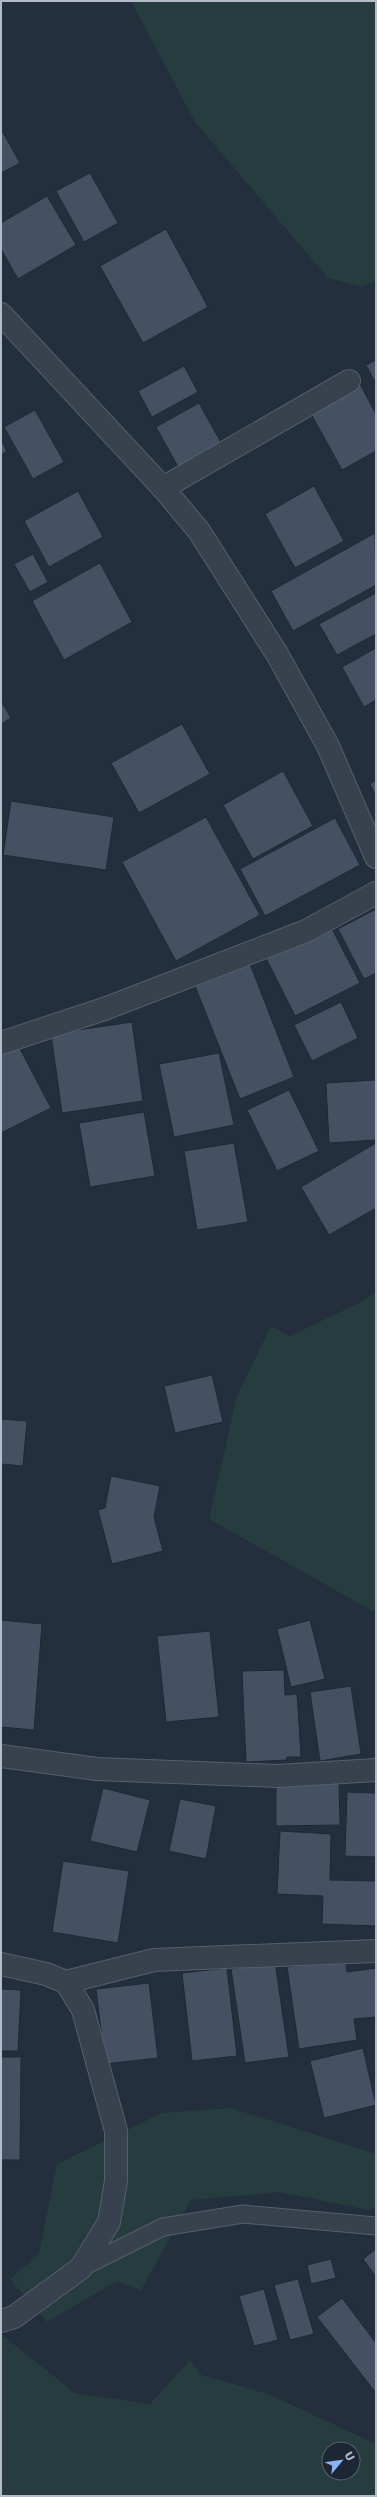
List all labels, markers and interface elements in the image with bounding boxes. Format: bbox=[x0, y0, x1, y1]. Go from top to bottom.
north arrow bbox=[321, 2441, 361, 2481]
text: U bbox=[341, 2449, 357, 2463]

